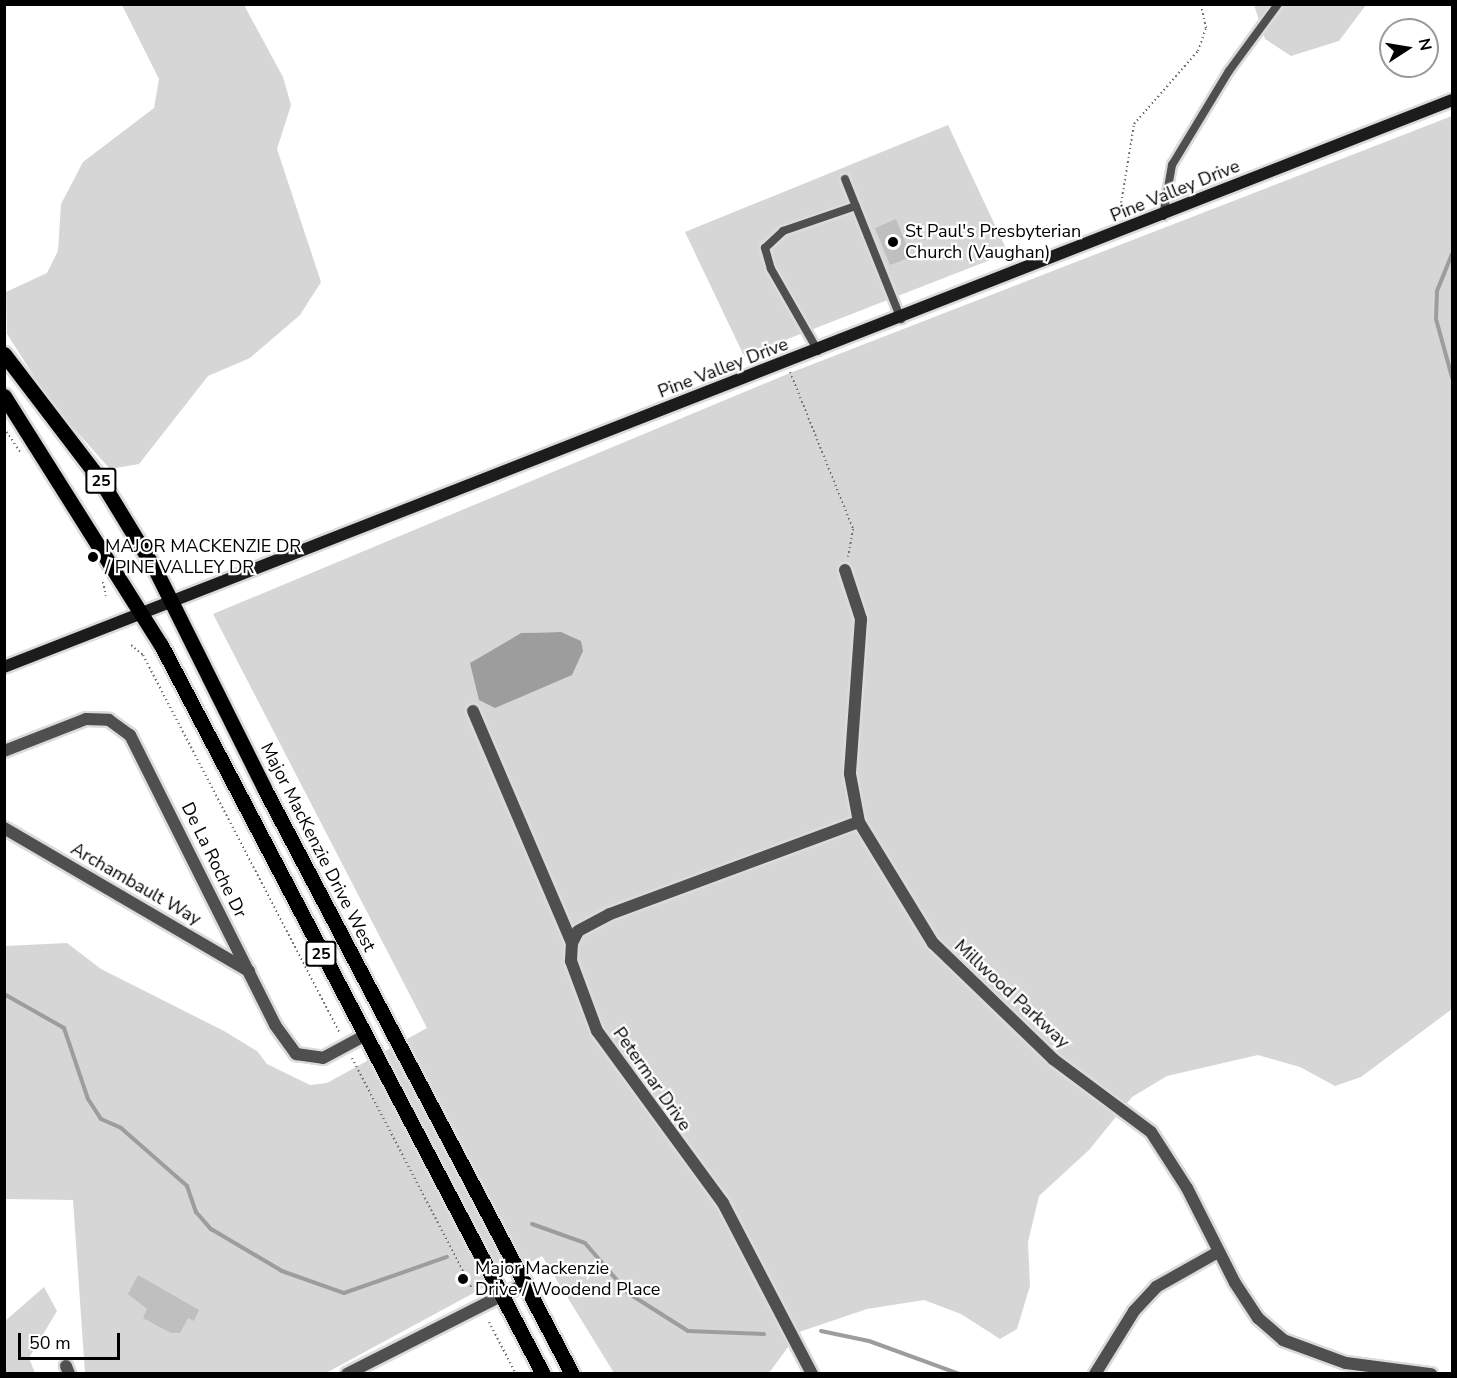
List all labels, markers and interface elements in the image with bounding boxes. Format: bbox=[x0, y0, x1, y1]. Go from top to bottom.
north arrow bbox=[1379, 18, 1439, 78]
text: N bbox=[1413, 37, 1437, 53]
street label: Pine Valley Drive bbox=[1107, 155, 1243, 227]
place label: St Paul's Presbyterian Church (Vaughan) bbox=[905, 221, 1081, 264]
marker: St Paul's Presbyterian Church (Vaughan) bbox=[886, 235, 900, 249]
street label: Pine Valley Drive bbox=[655, 333, 791, 403]
road number: 25 bbox=[84, 468, 118, 494]
place label: MAJOR MACKENZIE DR / PINE VALLEY DR bbox=[105, 536, 301, 578]
marker: MAJOR MACKENZIE DR / PINE VALLEY DR bbox=[86, 550, 100, 564]
street label: Major MacKenzie Drive West bbox=[256, 739, 380, 955]
street label: De La Roche Dr bbox=[177, 799, 251, 921]
street label: Archambault Way bbox=[67, 838, 205, 930]
street label: Millwood Parkway bbox=[950, 935, 1074, 1053]
road number: 25 bbox=[304, 941, 338, 967]
street label: Petermar Drive bbox=[608, 1023, 696, 1135]
place label: Major Mackenzie Drive / Woodend Place bbox=[475, 1258, 660, 1300]
marker: Major Mackenzie Drive / Woodend Place bbox=[456, 1272, 470, 1286]
scale bar bbox=[21, 1321, 123, 1359]
text: 50 m bbox=[29, 1331, 71, 1355]

